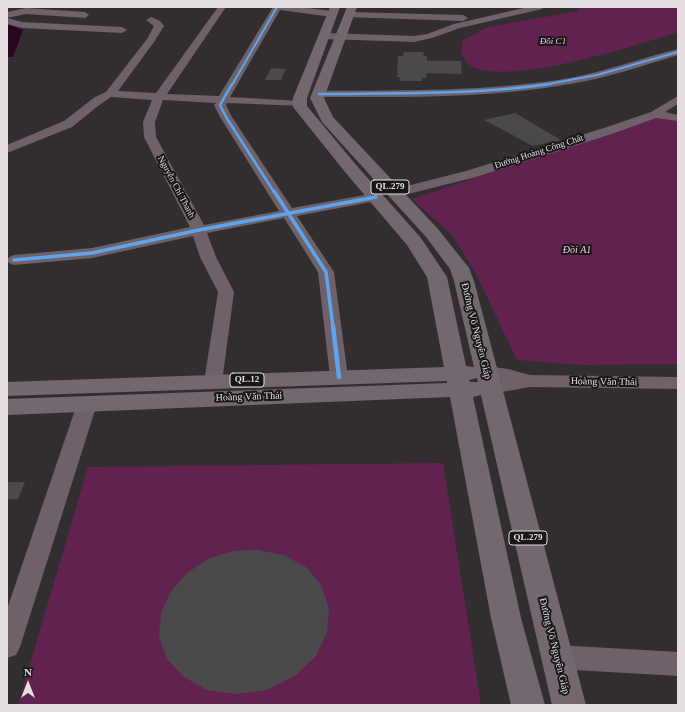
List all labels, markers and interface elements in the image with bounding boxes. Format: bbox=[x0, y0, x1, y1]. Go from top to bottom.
park label: Đồi C1 bbox=[540, 37, 566, 47]
street label: Đường Hoàng Công Chất bbox=[493, 133, 585, 171]
street label: Nguyễn Chí Thanh bbox=[155, 154, 197, 220]
road number: QL.279 bbox=[371, 180, 409, 194]
park label: Đồi A1 bbox=[563, 244, 591, 256]
street label: Đường Võ Nguyên Giáp bbox=[458, 282, 494, 380]
road number: QL.12 bbox=[230, 373, 264, 387]
street label: Hoàng Văn Thái bbox=[571, 375, 637, 389]
street label: Hoàng Văn Thái bbox=[215, 390, 283, 404]
road number: QL.279 bbox=[509, 531, 547, 545]
street label: Đường Võ Nguyên Giáp bbox=[536, 597, 572, 695]
north arrow bbox=[8, 664, 48, 704]
text: N bbox=[24, 666, 32, 678]

